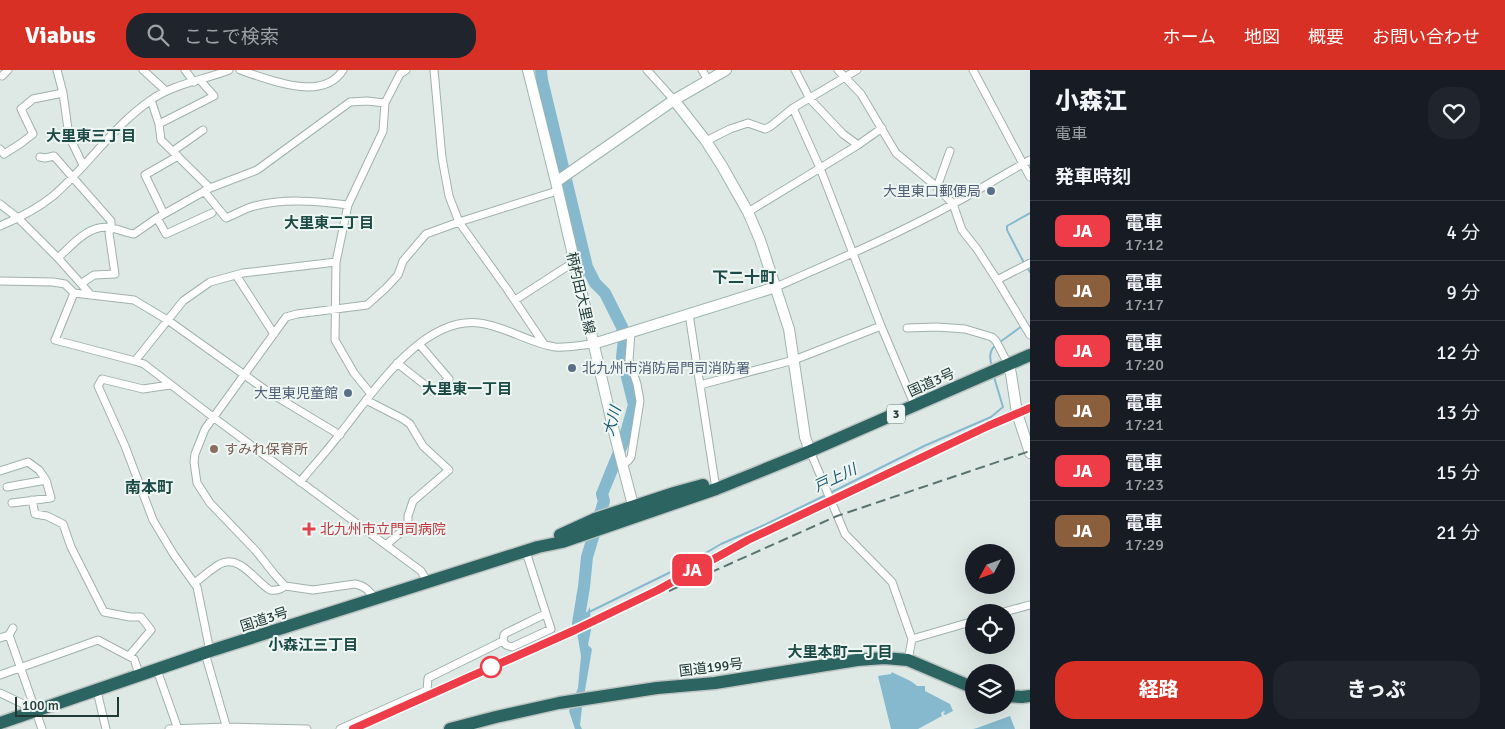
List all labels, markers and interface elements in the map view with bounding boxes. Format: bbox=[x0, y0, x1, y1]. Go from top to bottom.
search box bbox=[126, 13, 476, 58]
text: Viabus bbox=[25, 20, 96, 50]
icon: search bbox=[144, 21, 172, 49]
text: ここで検索 bbox=[184, 25, 279, 49]
text: ホーム bbox=[1163, 26, 1216, 48]
text: 地図 bbox=[1244, 26, 1280, 48]
text: 概要 bbox=[1308, 26, 1344, 48]
text: お問い合わせ bbox=[1372, 26, 1480, 48]
text: 小森江 bbox=[1055, 86, 1127, 116]
button: heart bbox=[1428, 87, 1480, 139]
text: 電車 bbox=[1055, 124, 1087, 144]
district label: 大里東三丁目 bbox=[46, 127, 136, 145]
text: 発車時刻 bbox=[1055, 165, 1131, 189]
place label: 大里東口郵便局 bbox=[883, 183, 981, 200]
marker: 大里東口郵便局 bbox=[985, 185, 997, 197]
text: 電車 bbox=[1125, 211, 1163, 235]
district label: 大里東二丁目 bbox=[284, 214, 374, 232]
text: JA bbox=[1073, 220, 1092, 242]
text: 4 分 bbox=[1447, 221, 1480, 245]
text: 17:12 bbox=[1125, 235, 1164, 255]
street label: 柄杓田大里線 bbox=[563, 250, 598, 336]
district label: 下二十町 bbox=[712, 268, 776, 288]
text: 電車 bbox=[1125, 271, 1163, 295]
text: JA bbox=[1073, 280, 1092, 302]
text: 9 分 bbox=[1447, 281, 1480, 305]
text: 17:17 bbox=[1125, 295, 1164, 315]
text: 電車 bbox=[1125, 331, 1163, 355]
text: JA bbox=[1073, 340, 1092, 362]
text: 12 分 bbox=[1436, 341, 1480, 365]
text: 17:20 bbox=[1125, 355, 1164, 375]
place label: 北九州市消防局門司消防署 bbox=[582, 360, 750, 377]
marker: 北九州市消防局門司消防署 bbox=[566, 362, 578, 374]
street label: 国道3号 bbox=[905, 365, 957, 400]
district label: 大里東一丁目 bbox=[422, 380, 512, 398]
place label: 大里東児童館 bbox=[254, 385, 338, 402]
marker: 大里東児童館 bbox=[342, 387, 354, 399]
text: 電車 bbox=[1125, 391, 1163, 415]
text: JA bbox=[1073, 400, 1092, 422]
text: 13 分 bbox=[1436, 401, 1480, 425]
water label: 大川 bbox=[599, 402, 625, 438]
road number: 3 bbox=[887, 404, 905, 424]
text: 17:21 bbox=[1125, 415, 1164, 435]
place label: すみれ保育所 bbox=[224, 441, 308, 458]
marker: すみれ保育所 bbox=[208, 443, 220, 455]
text: 電車 bbox=[1125, 451, 1163, 475]
water label: 戸上川 bbox=[811, 459, 861, 496]
text: JA bbox=[1073, 460, 1092, 482]
text: 15 分 bbox=[1436, 461, 1480, 485]
text: 17:23 bbox=[1125, 475, 1164, 495]
district label: 南本町 bbox=[125, 478, 173, 498]
text: 電車 bbox=[1125, 511, 1163, 535]
text: JA bbox=[1073, 520, 1092, 542]
place label: 北九州市立門司病院 bbox=[320, 521, 446, 538]
text: 21 分 bbox=[1436, 521, 1480, 545]
marker: 北九州市立門司病院 bbox=[302, 522, 316, 536]
text: 17:29 bbox=[1125, 535, 1164, 555]
north arrow bbox=[965, 544, 1015, 594]
map controls bbox=[965, 544, 1015, 714]
line badge: JA bbox=[670, 554, 714, 586]
text: JA bbox=[682, 559, 702, 581]
street label: 国道3号 bbox=[238, 604, 290, 635]
button: locate bbox=[965, 604, 1015, 654]
district label: 小森江三丁目 bbox=[268, 636, 358, 654]
district label: 大里本町一丁目 bbox=[787, 643, 893, 661]
street label: 国道199号 bbox=[678, 655, 744, 680]
unlabelled marker bbox=[480, 656, 502, 678]
button: 経路 bbox=[1055, 661, 1263, 719]
button: きっぷ bbox=[1273, 661, 1480, 719]
button: layers bbox=[965, 664, 1015, 714]
scale bar bbox=[15, 694, 119, 717]
text: 100 m bbox=[22, 697, 59, 714]

